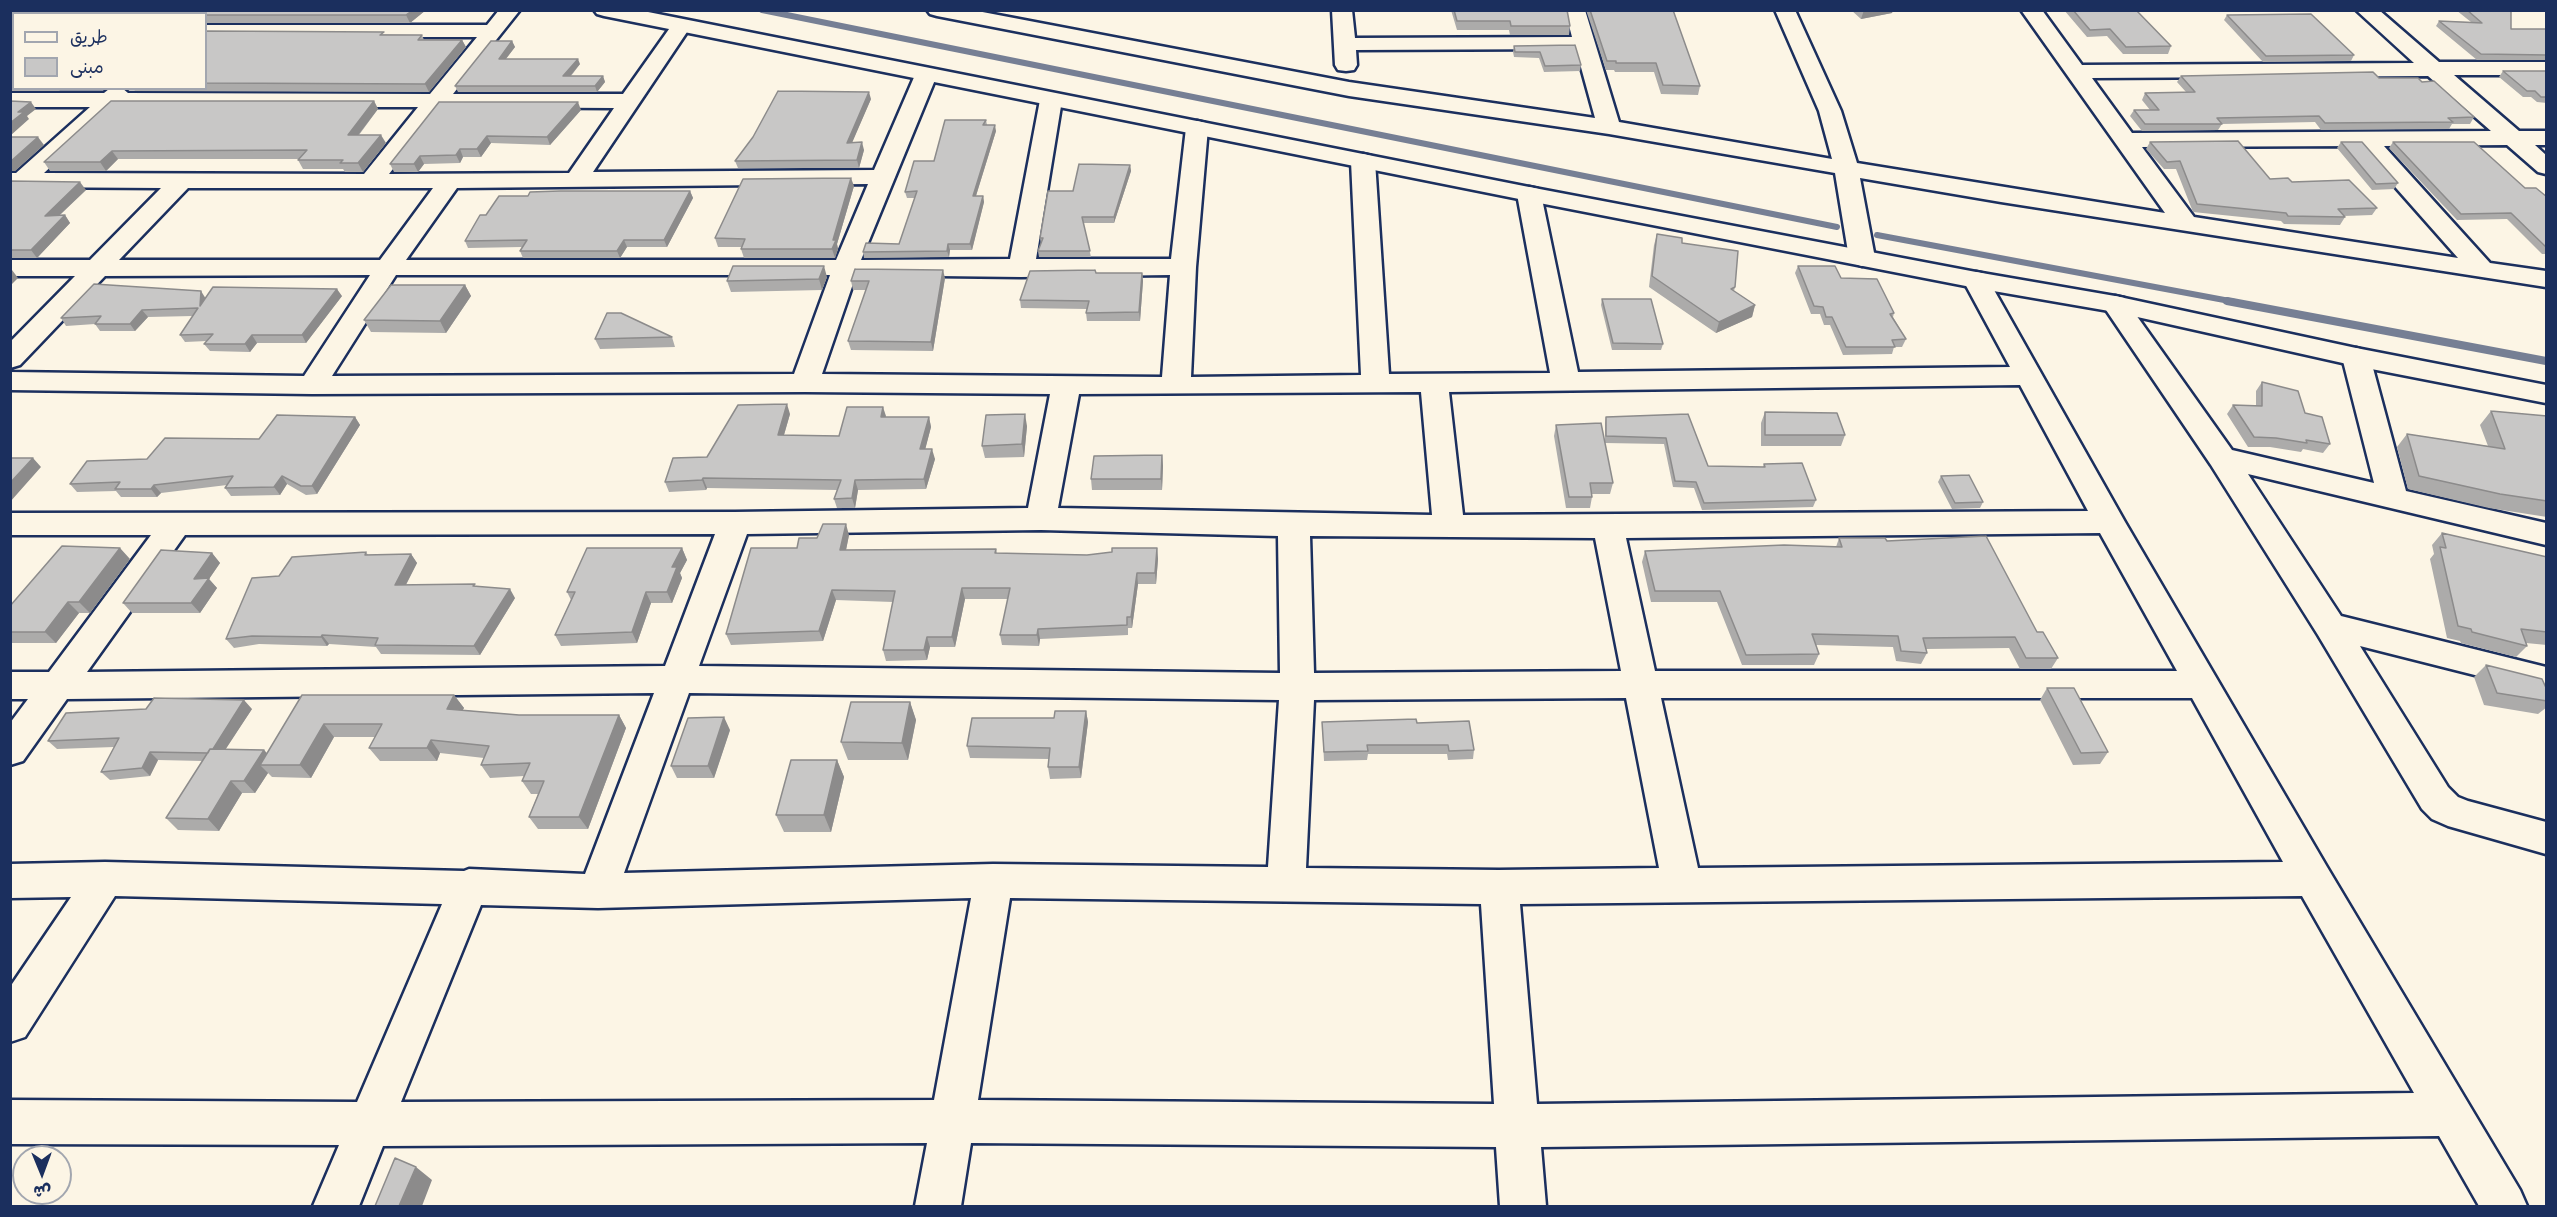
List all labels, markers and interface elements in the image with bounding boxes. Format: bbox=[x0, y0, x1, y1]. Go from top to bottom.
legend bbox=[12, 12, 207, 90]
text: طريق bbox=[70, 21, 108, 53]
text: مبنى bbox=[70, 51, 104, 83]
north arrow bbox=[12, 1145, 72, 1205]
text: ش bbox=[33, 1177, 51, 1206]

